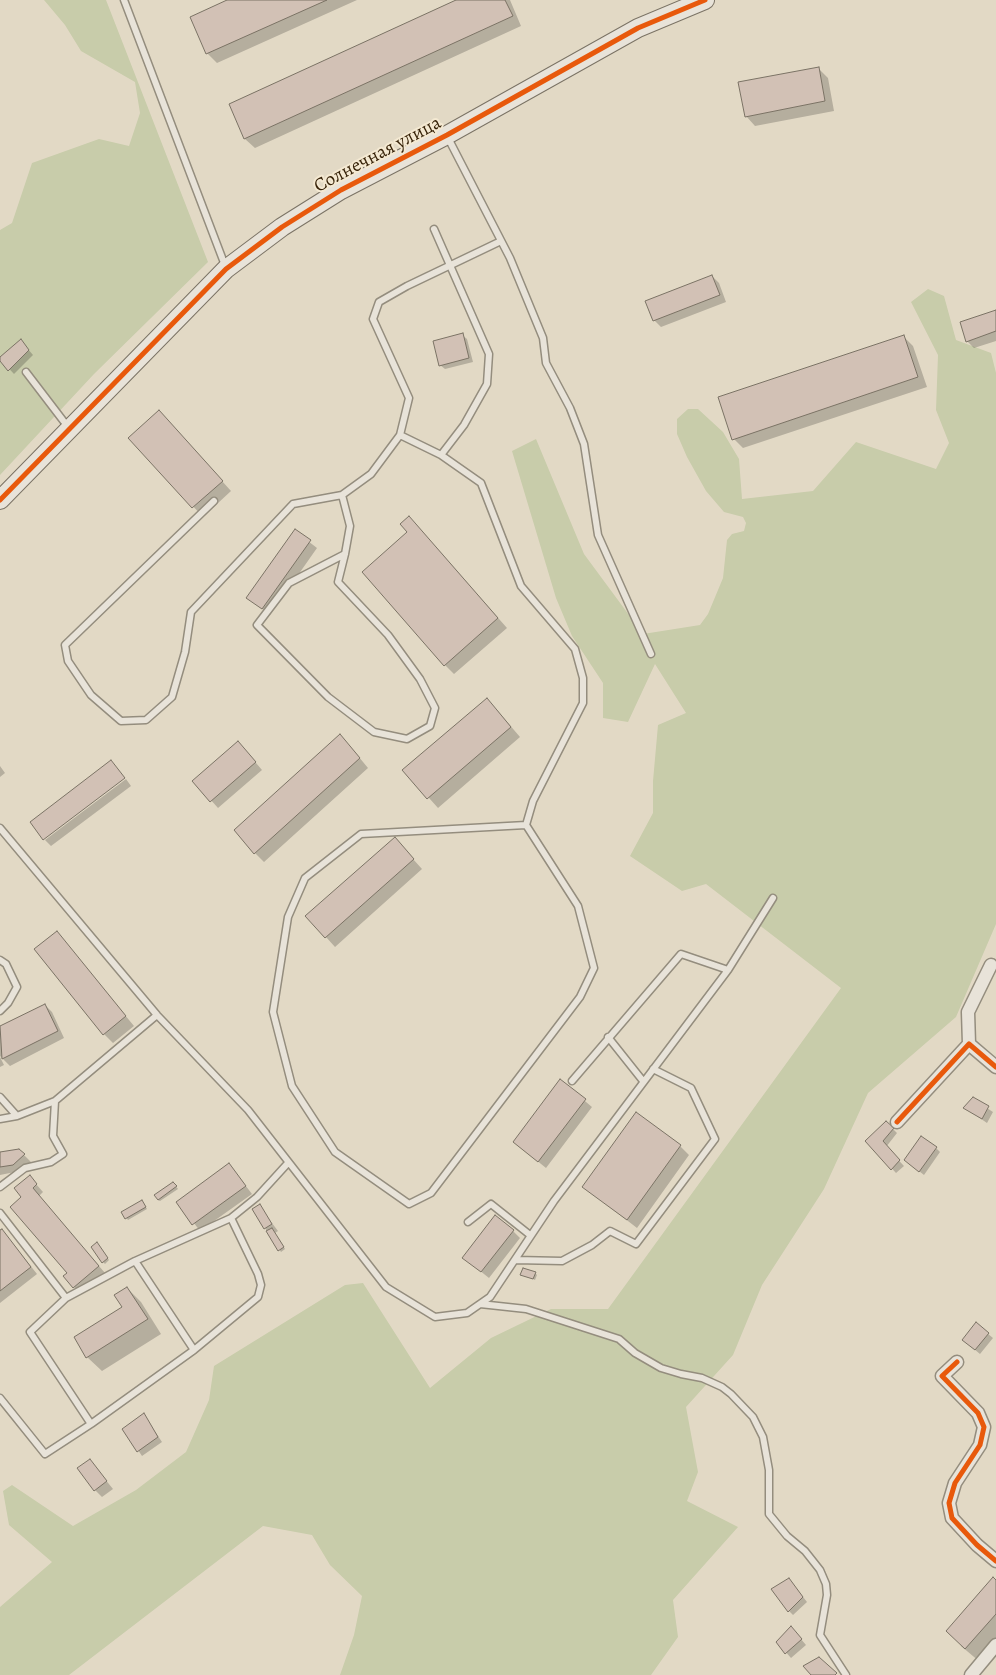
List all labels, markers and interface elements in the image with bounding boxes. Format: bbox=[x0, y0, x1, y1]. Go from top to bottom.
street label: Солнечная улица bbox=[311, 112, 445, 198]

